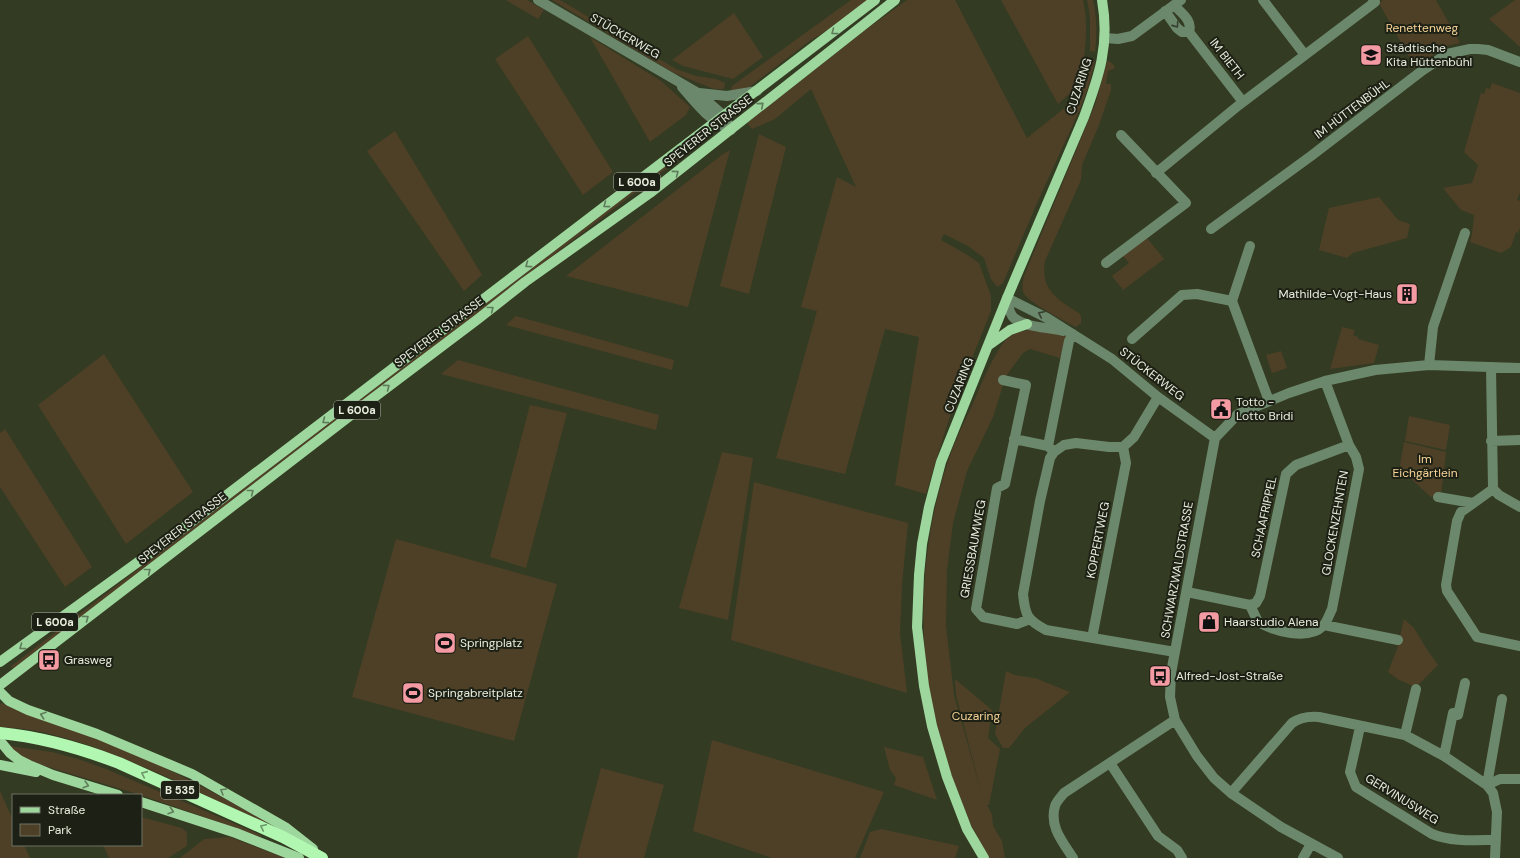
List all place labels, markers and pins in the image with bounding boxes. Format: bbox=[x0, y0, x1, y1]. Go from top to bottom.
place label: Städtische Kita Hüttenbühl bbox=[1386, 40, 1472, 70]
school or university icon: Städtische Kita Hüttenbühl bbox=[1358, 42, 1384, 68]
building icon: Mathilde-Vogt-Haus bbox=[1394, 281, 1420, 307]
place label: Mathilde-Vogt-Haus bbox=[1278, 286, 1392, 302]
place label: Totto - Lotto Bridi bbox=[1236, 394, 1294, 424]
public building icon: Totto - Lotto Bridi bbox=[1208, 396, 1234, 422]
shop icon: Haarstudio Alena bbox=[1196, 609, 1222, 635]
place label: Haarstudio Alena bbox=[1224, 614, 1319, 630]
sports icon: Springplatz bbox=[432, 630, 458, 656]
place label: Springplatz bbox=[460, 635, 522, 651]
bus stop icon: Grasweg bbox=[36, 647, 62, 673]
place label: Grasweg bbox=[64, 652, 113, 668]
bus stop icon: Alfred-Jost-Straße bbox=[1147, 663, 1173, 689]
place label: Alfred-Jost-Straße bbox=[1176, 668, 1283, 684]
sports icon: Springabreitplatz bbox=[400, 680, 426, 706]
place label: Springabreitplatz bbox=[428, 685, 523, 701]

